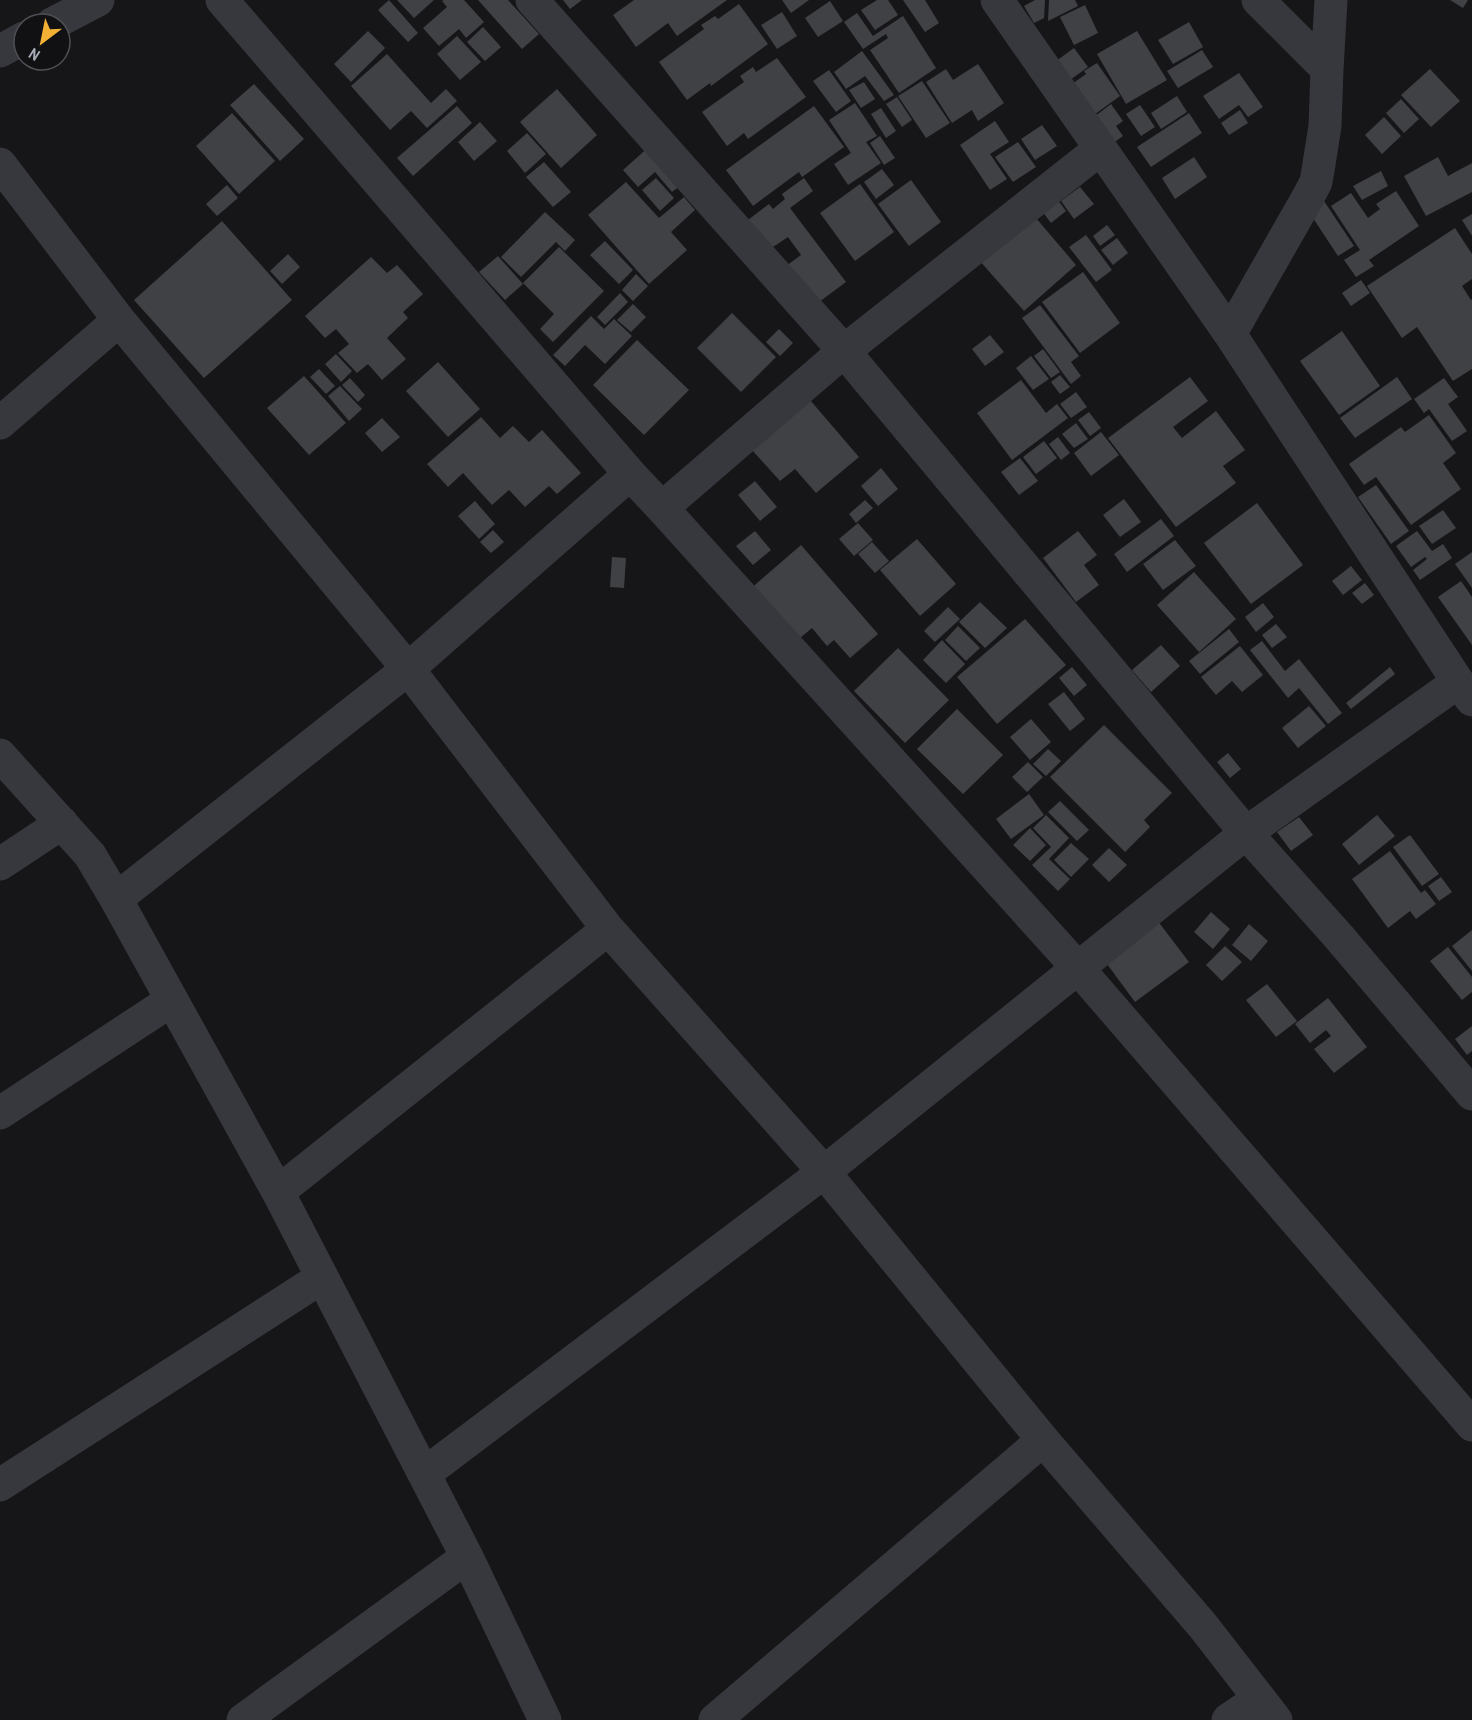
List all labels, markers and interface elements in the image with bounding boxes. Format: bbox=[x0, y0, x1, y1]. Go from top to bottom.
north arrow bbox=[12, 12, 72, 72]
text: N bbox=[24, 43, 44, 67]

